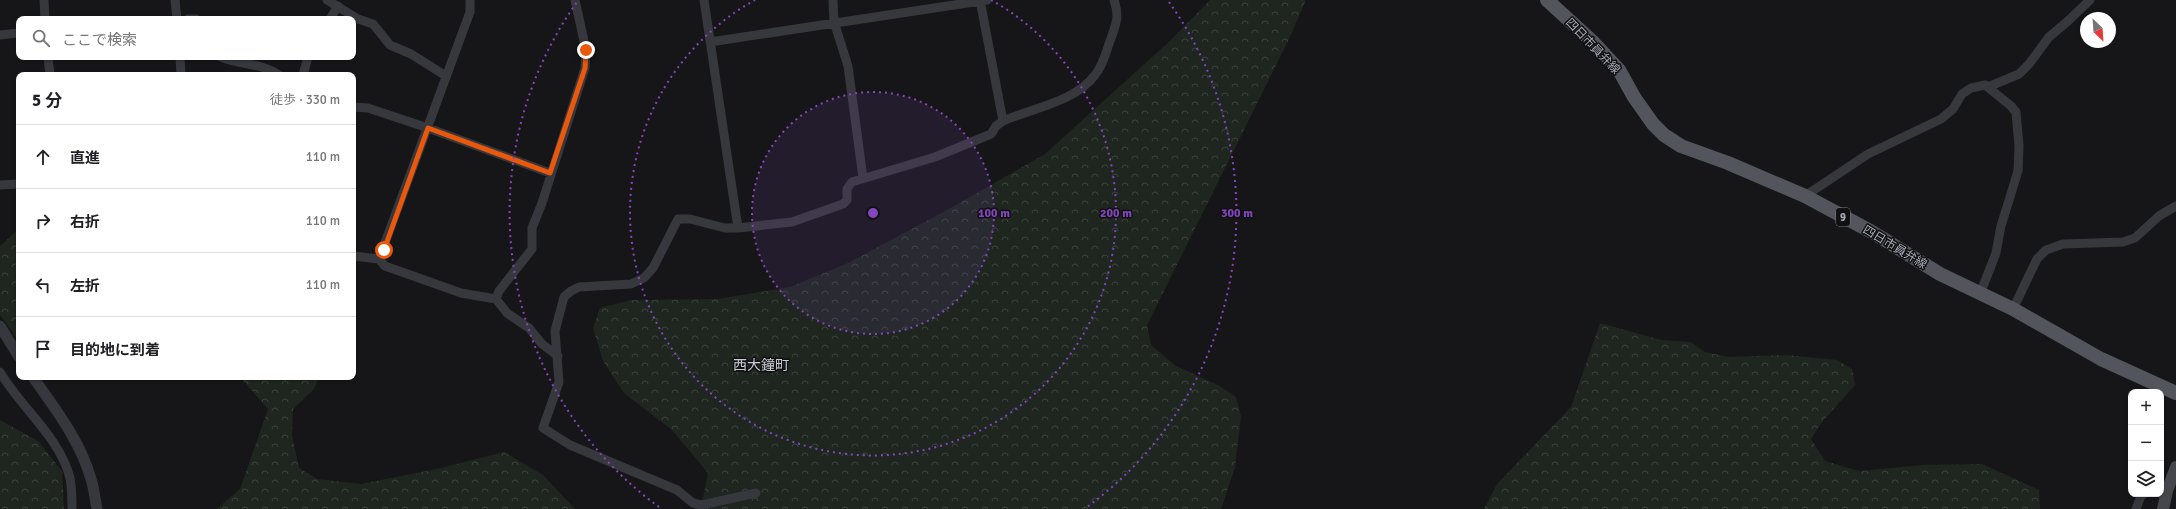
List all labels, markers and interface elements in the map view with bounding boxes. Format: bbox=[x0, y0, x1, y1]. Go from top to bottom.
north arrow bbox=[2080, 12, 2116, 48]
street label: 四日市員弁線 bbox=[1562, 15, 1623, 77]
search box bbox=[16, 16, 356, 60]
icon: search bbox=[30, 27, 52, 49]
text: ここで検索 bbox=[62, 31, 137, 49]
route end bbox=[577, 41, 595, 59]
text: 5 分 bbox=[32, 90, 62, 111]
text: 徒歩 · 330 m bbox=[270, 92, 340, 108]
icon: ahead bbox=[32, 146, 54, 168]
text: 直進 bbox=[70, 149, 100, 167]
text: 110 m bbox=[306, 149, 340, 165]
centre of rings bbox=[866, 206, 880, 220]
text: 100 m bbox=[978, 206, 1010, 221]
text: 200 m bbox=[1100, 206, 1132, 221]
text: 300 m bbox=[1221, 206, 1253, 221]
road number: 9 bbox=[1836, 208, 1850, 226]
icon: right bbox=[32, 210, 54, 232]
text: 右折 bbox=[70, 213, 100, 231]
text: 110 m bbox=[306, 213, 340, 229]
street label: 四日市員弁線 bbox=[1860, 222, 1929, 272]
route start bbox=[375, 241, 393, 259]
icon: left bbox=[32, 274, 54, 296]
text: 左折 bbox=[70, 277, 100, 295]
text: 110 m bbox=[306, 277, 340, 293]
icon: arrive bbox=[32, 338, 54, 360]
text: 目的地に到着 bbox=[70, 341, 160, 359]
district label: 西大鐘町 bbox=[733, 357, 789, 374]
map controls bbox=[2128, 389, 2164, 497]
button: + bbox=[2128, 389, 2164, 425]
button: − bbox=[2128, 425, 2164, 461]
button: layers bbox=[2128, 461, 2164, 497]

